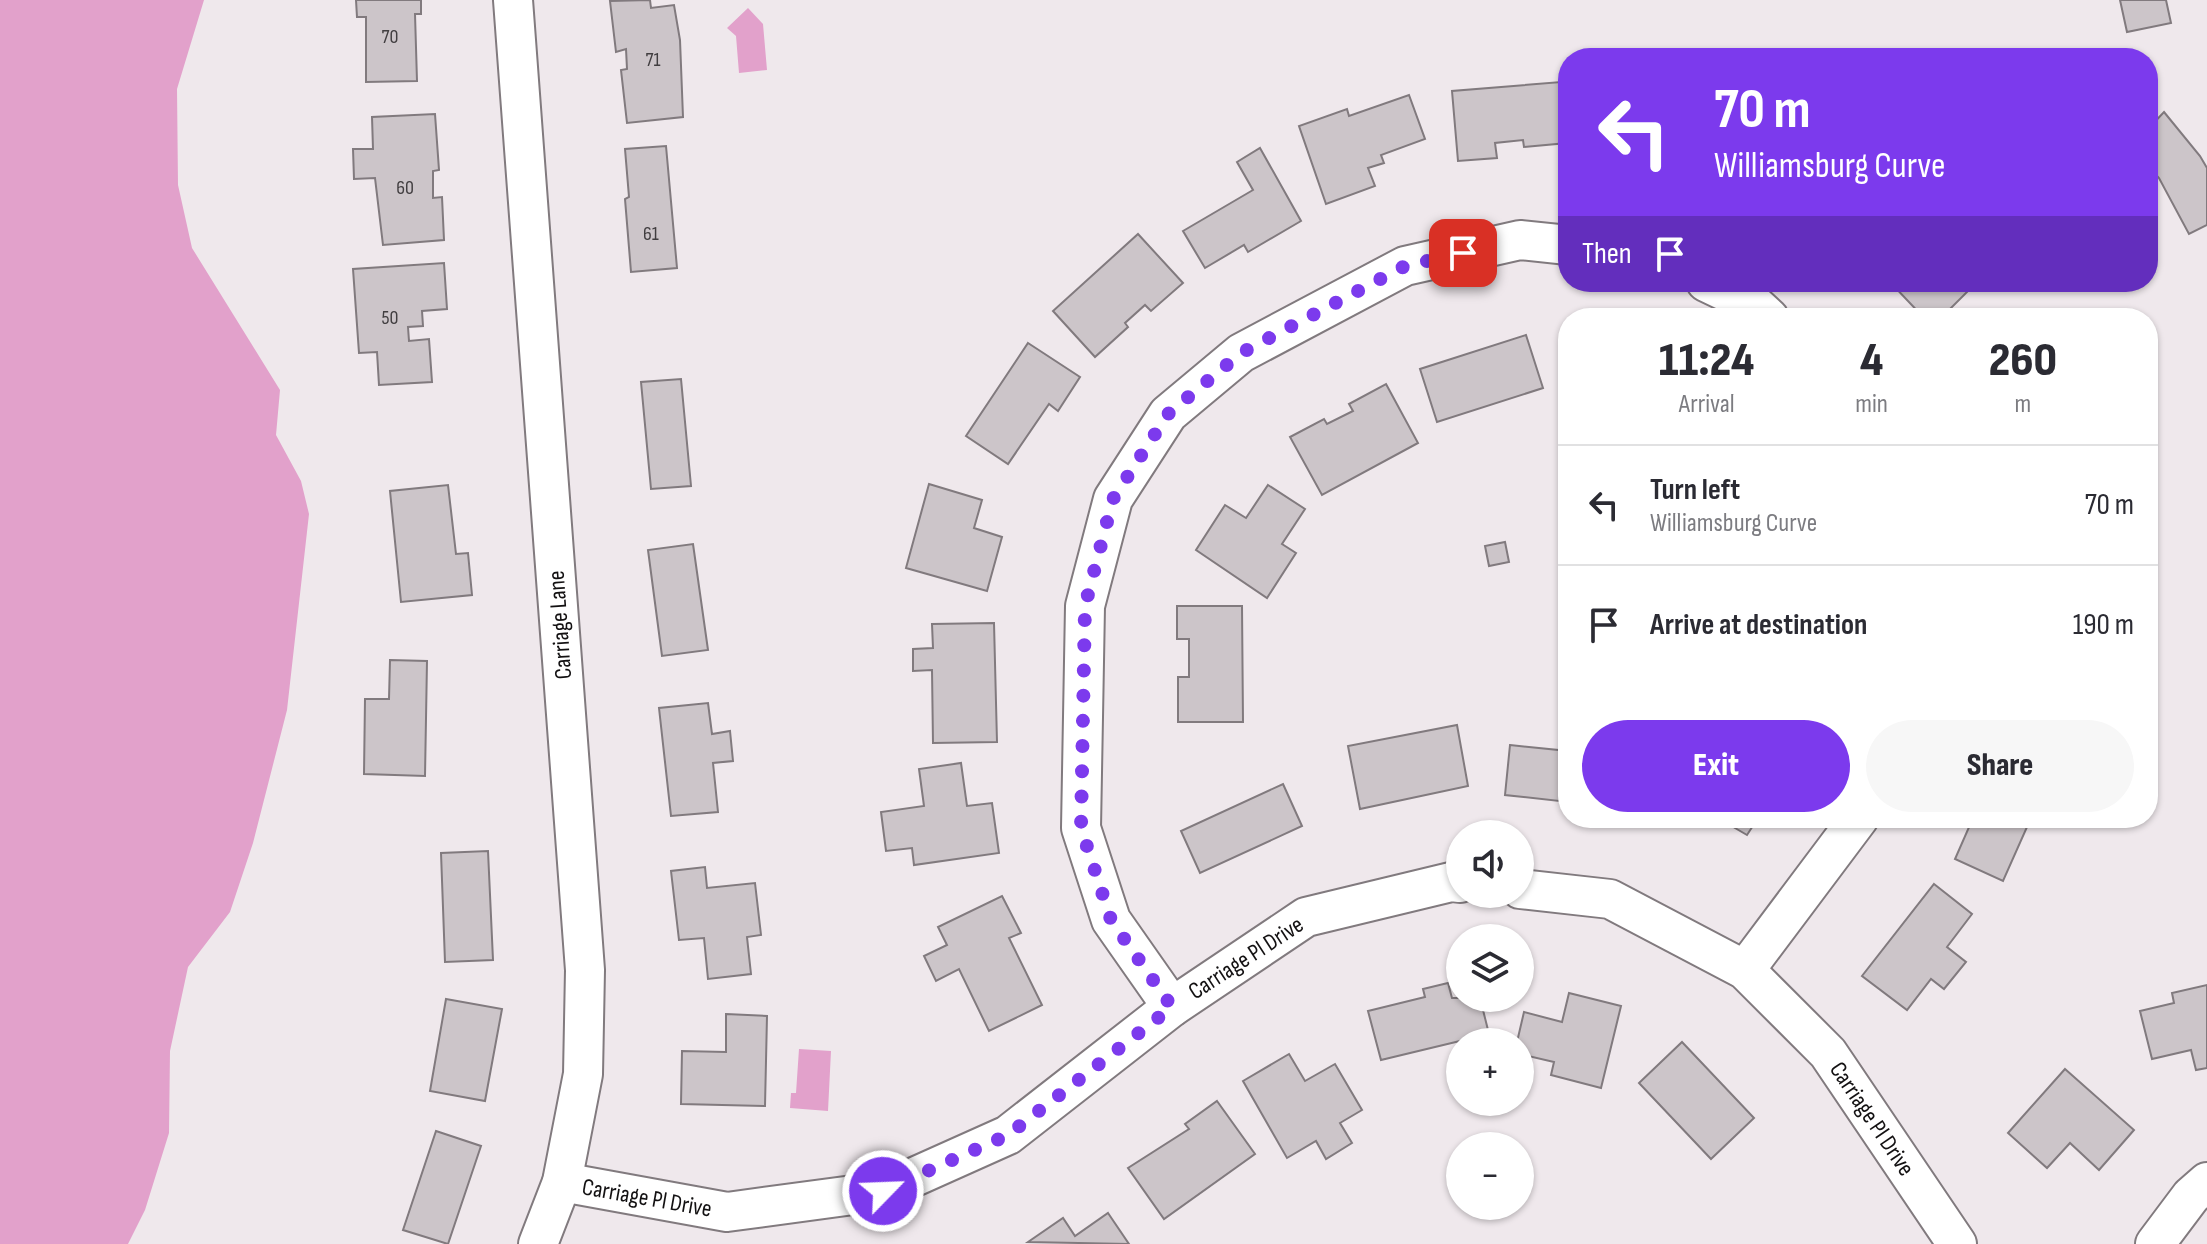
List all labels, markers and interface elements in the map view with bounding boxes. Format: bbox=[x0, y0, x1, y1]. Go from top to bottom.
house number: 70 bbox=[382, 25, 398, 49]
house number: 71 bbox=[645, 48, 661, 72]
text: 70 m bbox=[1714, 77, 1811, 144]
icon: left bbox=[1582, 80, 1686, 184]
text: Williamsburg Curve bbox=[1714, 145, 1945, 188]
house number: 60 bbox=[396, 176, 414, 200]
pin bbox=[1429, 219, 1497, 287]
house number: 61 bbox=[643, 222, 659, 246]
icon: arrive bbox=[1441, 231, 1485, 275]
icon: arrive bbox=[1648, 232, 1692, 276]
text: Then bbox=[1582, 236, 1632, 272]
house number: 50 bbox=[382, 306, 398, 330]
text: 11:24 bbox=[1659, 332, 1754, 389]
text: 4 bbox=[1860, 332, 1883, 389]
text: 260 bbox=[1989, 332, 2057, 389]
text: Arrival bbox=[1679, 389, 1735, 420]
text: min bbox=[1855, 389, 1888, 420]
text: m bbox=[2015, 389, 2031, 420]
text: Turn left bbox=[1650, 472, 1740, 508]
icon: left bbox=[1582, 483, 1626, 527]
text: 70 m bbox=[2085, 487, 2134, 523]
text: Williamsburg Curve bbox=[1650, 508, 1817, 539]
street label: Carriage Lane bbox=[542, 570, 578, 680]
icon: arrive bbox=[1582, 603, 1626, 647]
text: Arrive at destination bbox=[1650, 607, 1867, 643]
text: 190 m bbox=[2073, 607, 2134, 643]
button: Exit bbox=[1582, 720, 1850, 812]
button: Share bbox=[1866, 720, 2134, 812]
map controls bbox=[1446, 820, 1534, 1220]
button: sound bbox=[1446, 820, 1534, 908]
street label: Carriage Pl Drive bbox=[1183, 910, 1309, 1006]
button: layers bbox=[1446, 924, 1534, 1012]
button: + bbox=[1446, 1028, 1534, 1116]
street label: Carriage Pl Drive bbox=[1823, 1056, 1921, 1182]
button: − bbox=[1446, 1132, 1534, 1220]
position arrow bbox=[841, 1149, 925, 1233]
street label: Carriage Pl Drive bbox=[580, 1172, 714, 1224]

